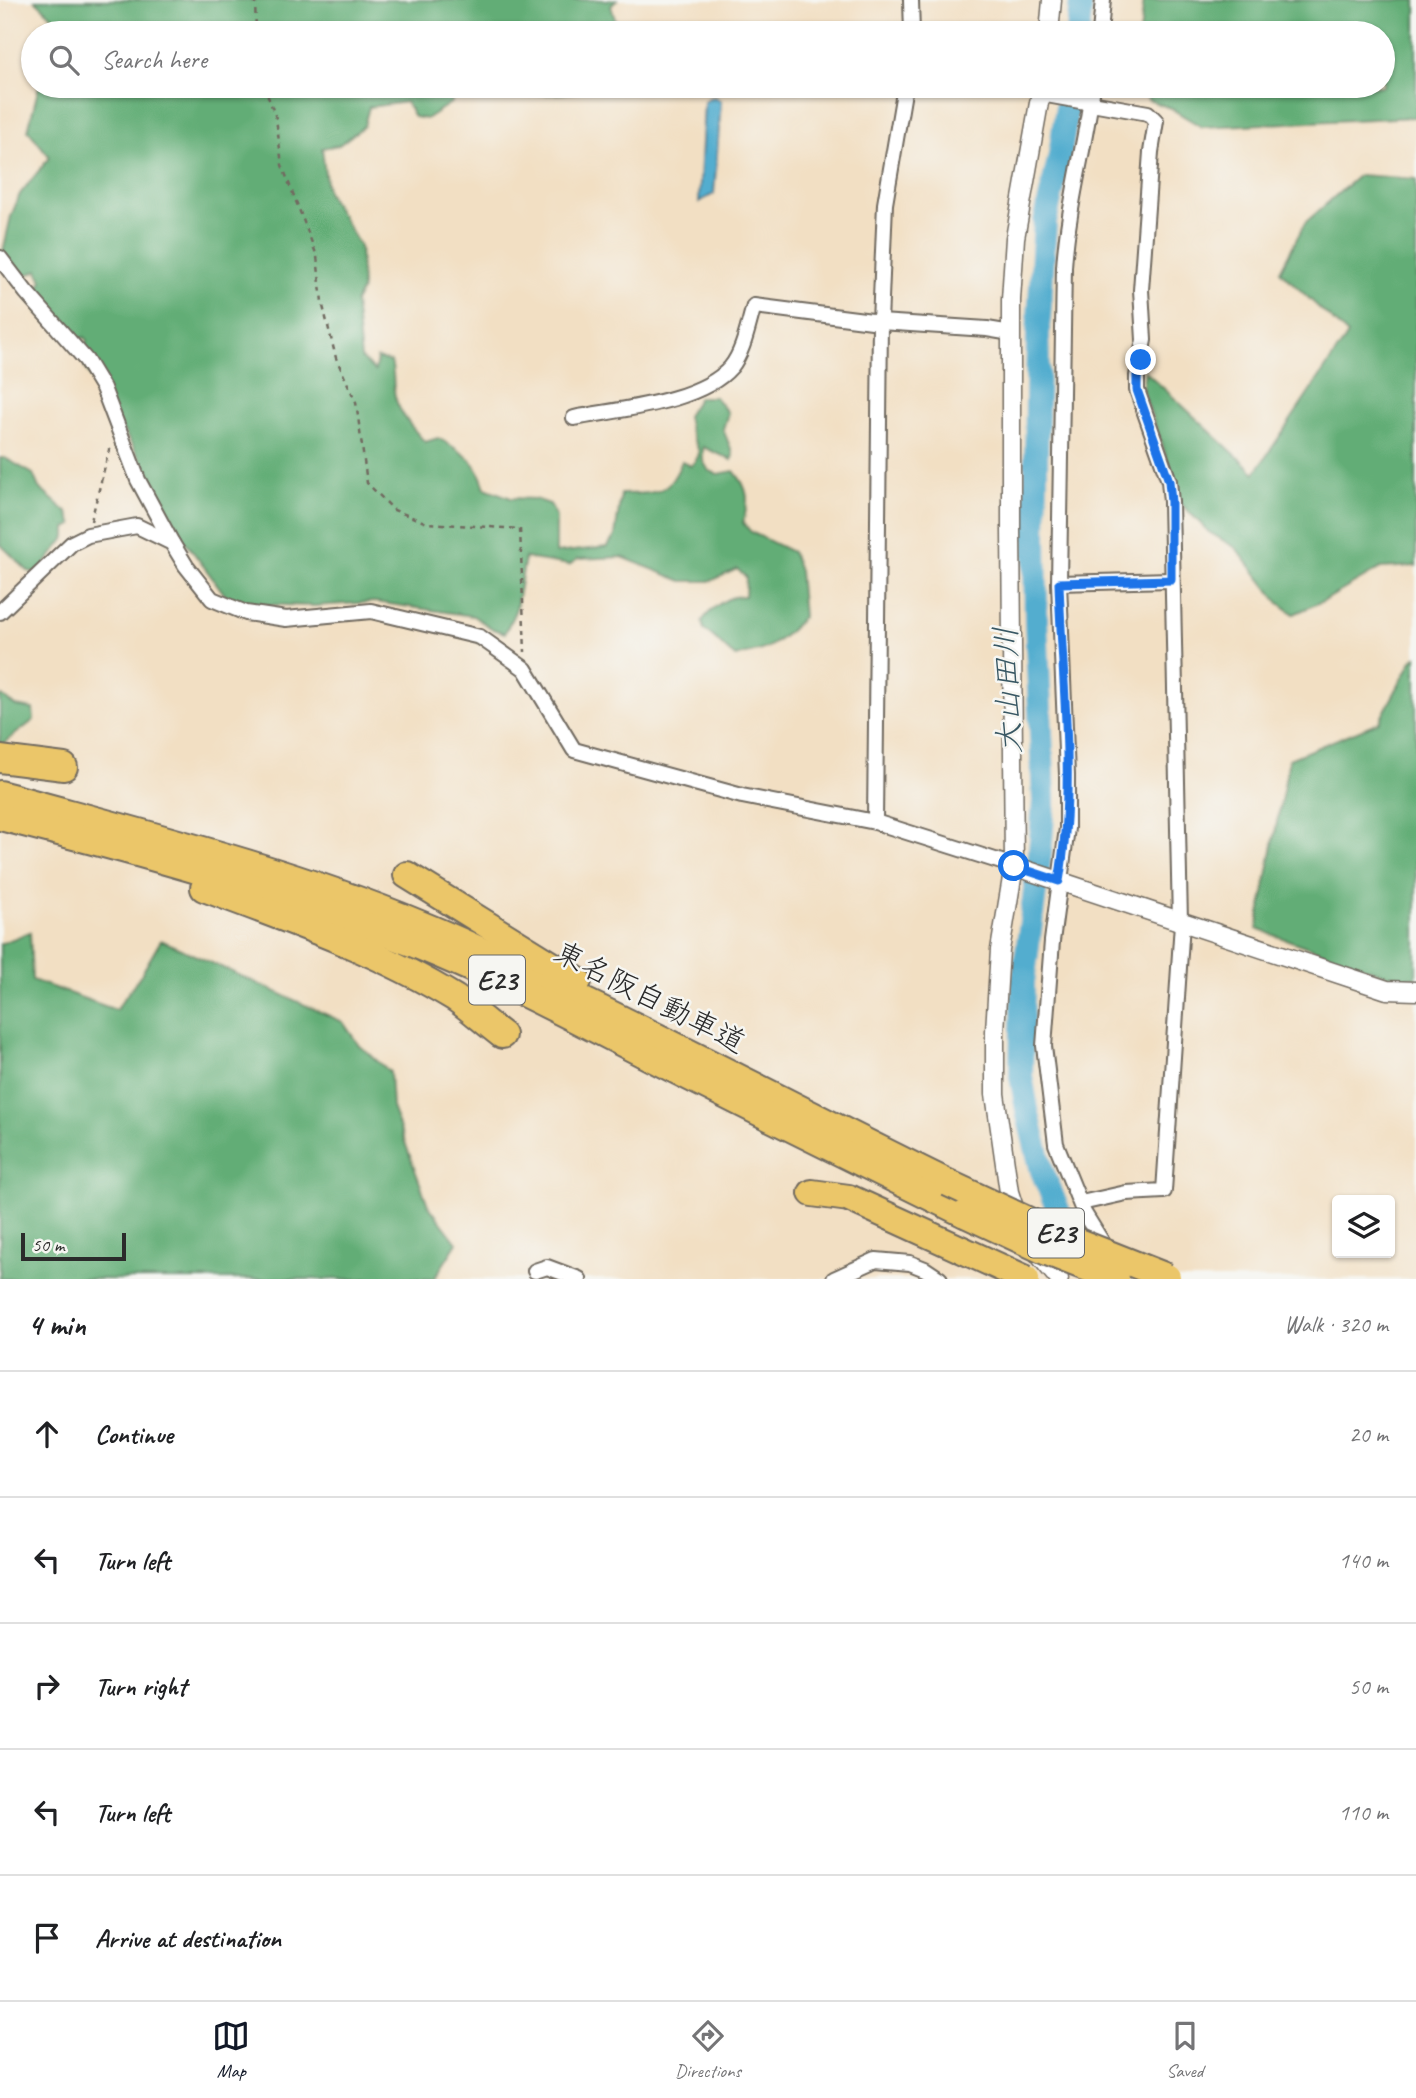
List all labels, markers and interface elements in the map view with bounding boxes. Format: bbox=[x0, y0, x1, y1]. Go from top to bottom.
search box bbox=[21, 21, 1395, 98]
icon: search bbox=[45, 41, 83, 79]
text: Search here bbox=[101, 43, 207, 76]
route end bbox=[1125, 344, 1156, 375]
water label: 大山田川 bbox=[985, 625, 1030, 755]
route start bbox=[998, 850, 1029, 881]
street label: 東名阪自動車道 bbox=[548, 932, 752, 1062]
road number: E23 bbox=[469, 956, 525, 1004]
map controls bbox=[1332, 1195, 1395, 1258]
button: layers bbox=[1332, 1195, 1395, 1258]
road number: E23 bbox=[1028, 1208, 1084, 1258]
scale bar bbox=[21, 1230, 126, 1262]
text: 50 m bbox=[32, 1233, 64, 1257]
text: 4 min bbox=[28, 1306, 85, 1344]
text: Walk · 320 m bbox=[1284, 1310, 1388, 1339]
icon: ahead bbox=[28, 1415, 66, 1453]
text: Continue bbox=[95, 1418, 173, 1451]
text: 20 m bbox=[1349, 1420, 1388, 1449]
icon: left bbox=[28, 1541, 66, 1579]
text: Turn left bbox=[95, 1544, 170, 1577]
text: 140 m bbox=[1339, 1546, 1388, 1575]
icon: right bbox=[28, 1667, 66, 1705]
text: Turn right bbox=[95, 1670, 186, 1703]
text: 50 m bbox=[1349, 1672, 1388, 1701]
icon: left bbox=[28, 1793, 66, 1831]
text: Turn left bbox=[95, 1796, 170, 1829]
text: 110 m bbox=[1339, 1798, 1388, 1827]
icon: arrive bbox=[28, 1919, 66, 1957]
text: Arrive at destination bbox=[95, 1922, 281, 1955]
tab: Map bbox=[212, 2017, 250, 2083]
tab: Directions bbox=[675, 2017, 741, 2083]
tab: Saved bbox=[1166, 2017, 1204, 2083]

